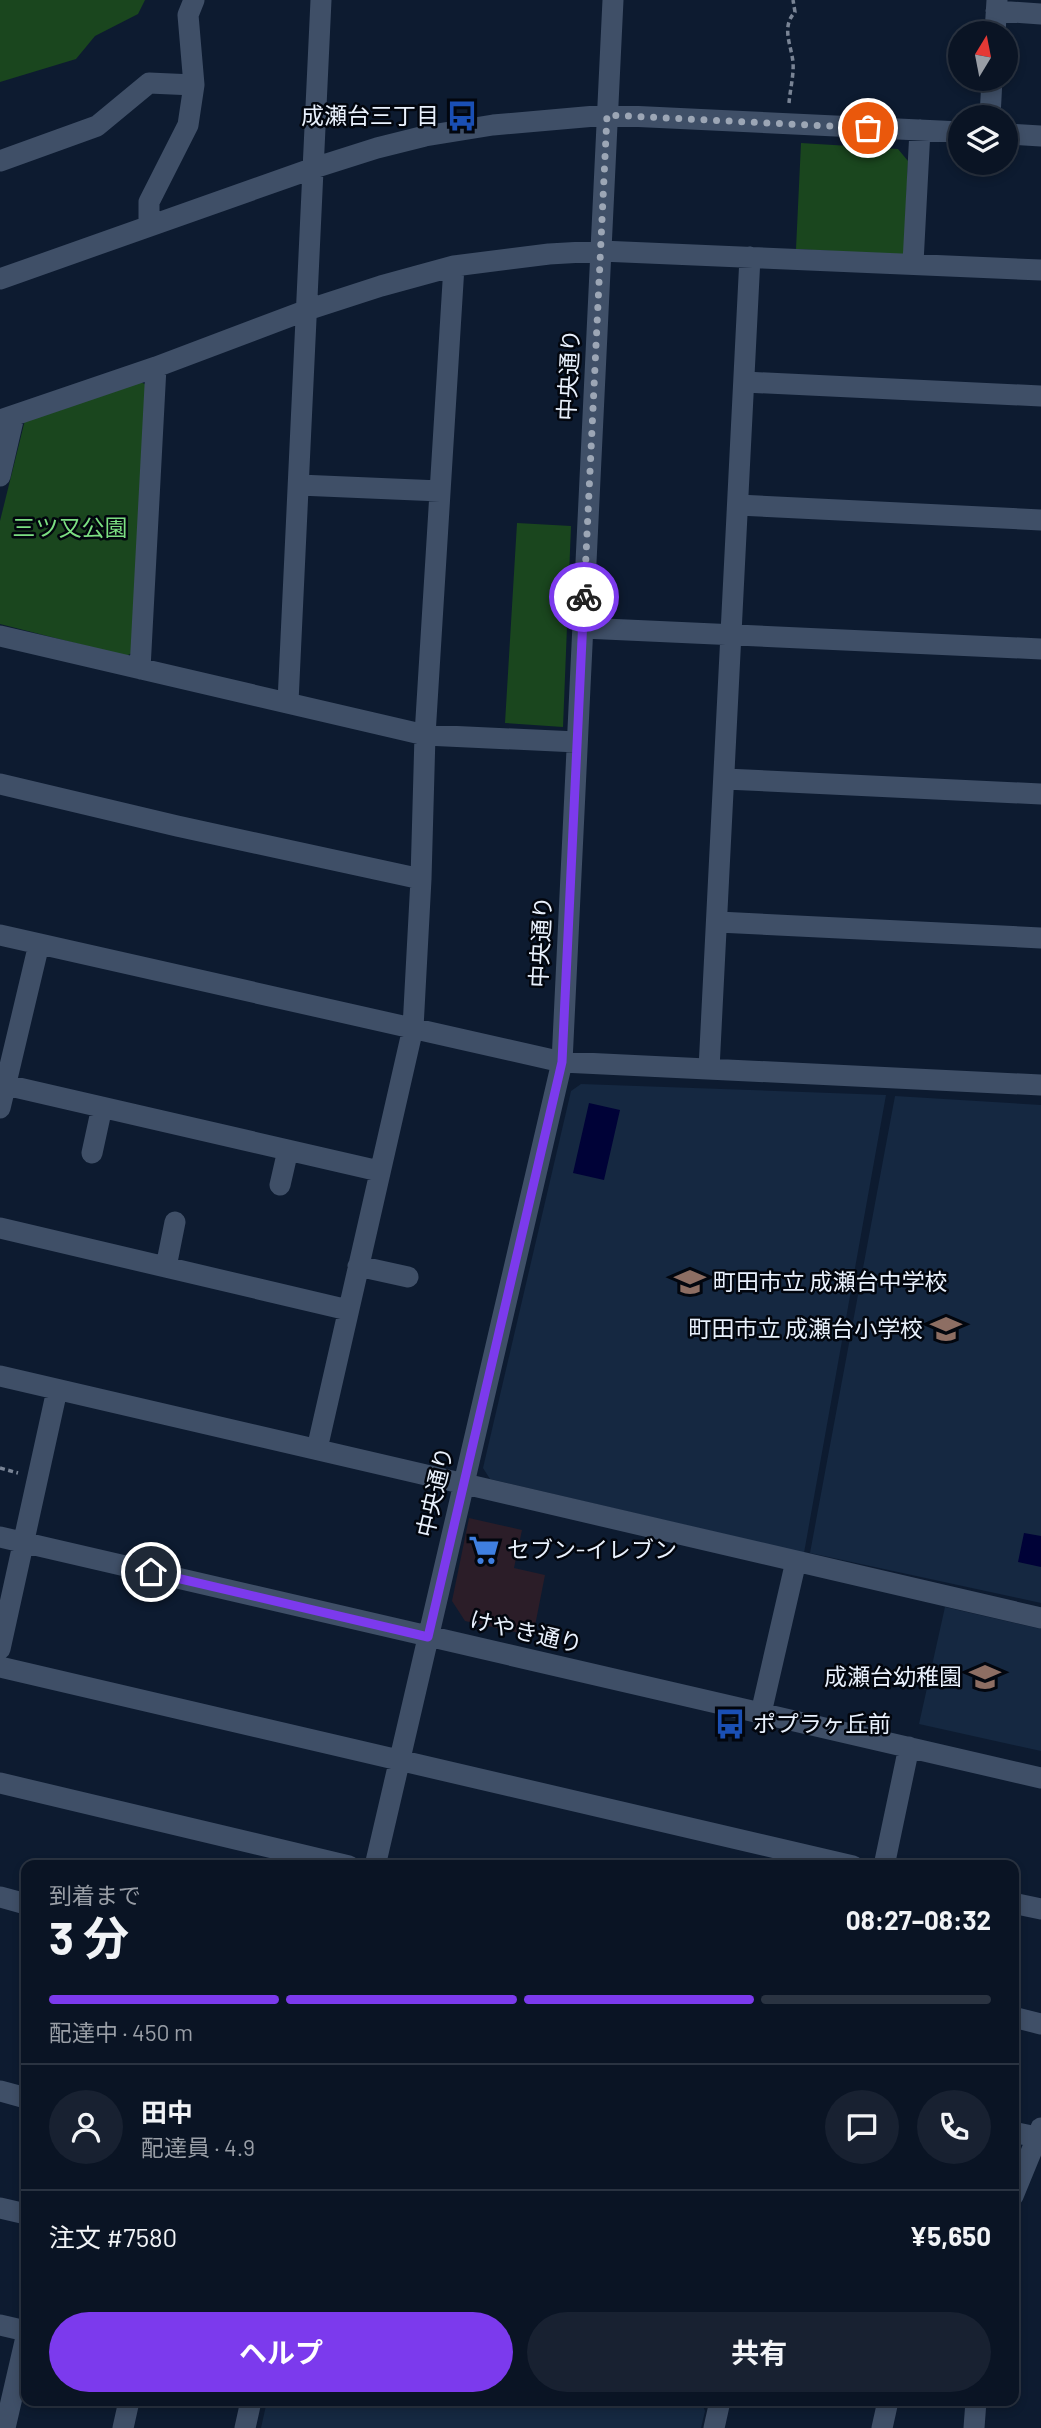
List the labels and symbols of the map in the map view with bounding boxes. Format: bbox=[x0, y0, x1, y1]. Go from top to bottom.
north arrow bbox=[948, 21, 1018, 91]
pin bbox=[838, 98, 898, 158]
bus stop icon: 成瀬台三丁目 bbox=[445, 99, 479, 133]
place label: 成瀬台三丁目 bbox=[301, 101, 439, 129]
street label: 中央通り bbox=[552, 328, 584, 422]
park label: 三ツ又公園 bbox=[13, 513, 128, 541]
courier bbox=[549, 562, 619, 632]
street label: 中央通り bbox=[524, 895, 556, 989]
school or university icon: 町田市立 成瀬台中学校 bbox=[673, 1265, 707, 1299]
place label: 町田市立 成瀬台中学校 bbox=[713, 1267, 948, 1295]
school or university icon: 町田市立 成瀬台小学校 bbox=[929, 1312, 963, 1346]
place label: 町田市立 成瀬台小学校 bbox=[688, 1314, 923, 1342]
street label: 中央通り bbox=[410, 1444, 458, 1540]
supermarket icon: セブン-イレブン bbox=[467, 1533, 501, 1567]
place label: セブン-イレブン bbox=[507, 1535, 677, 1563]
pin bbox=[121, 1542, 181, 1602]
street label: けやき通り bbox=[467, 1604, 585, 1658]
school or university icon: 成瀬台幼稚園 bbox=[968, 1660, 1002, 1694]
place label: 成瀬台幼稚園 bbox=[824, 1662, 962, 1690]
bus stop icon: ポプラヶ丘前 bbox=[713, 1707, 747, 1741]
place label: ポプラヶ丘前 bbox=[753, 1709, 891, 1737]

